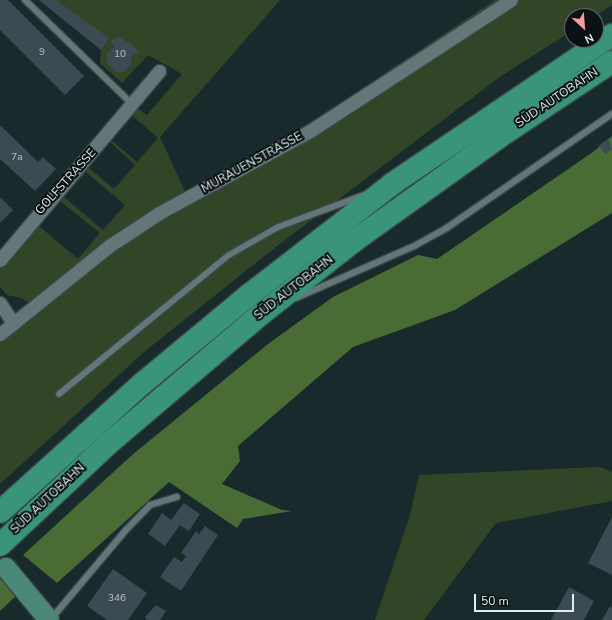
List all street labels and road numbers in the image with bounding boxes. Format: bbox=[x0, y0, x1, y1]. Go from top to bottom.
street label: SÜD AUTOBAHN bbox=[513, 65, 601, 131]
street label: MURAUENSTRASSE bbox=[199, 129, 305, 197]
street label: GOLFSTRASSE bbox=[33, 146, 99, 218]
street label: SÜD AUTOBAHN bbox=[252, 253, 336, 323]
street label: SÜD AUTOBAHN bbox=[8, 461, 88, 537]

